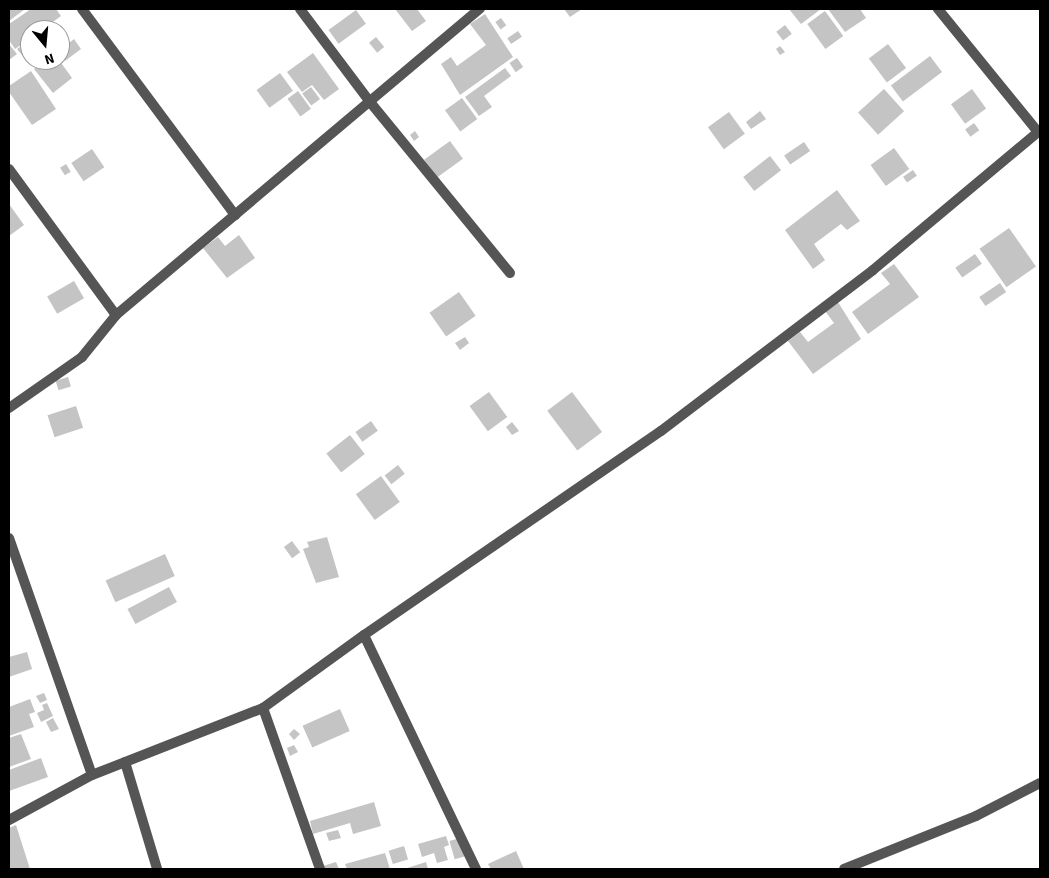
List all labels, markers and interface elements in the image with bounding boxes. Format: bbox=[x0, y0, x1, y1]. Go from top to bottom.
north arrow bbox=[20, 20, 70, 70]
text: N bbox=[42, 47, 56, 69]

